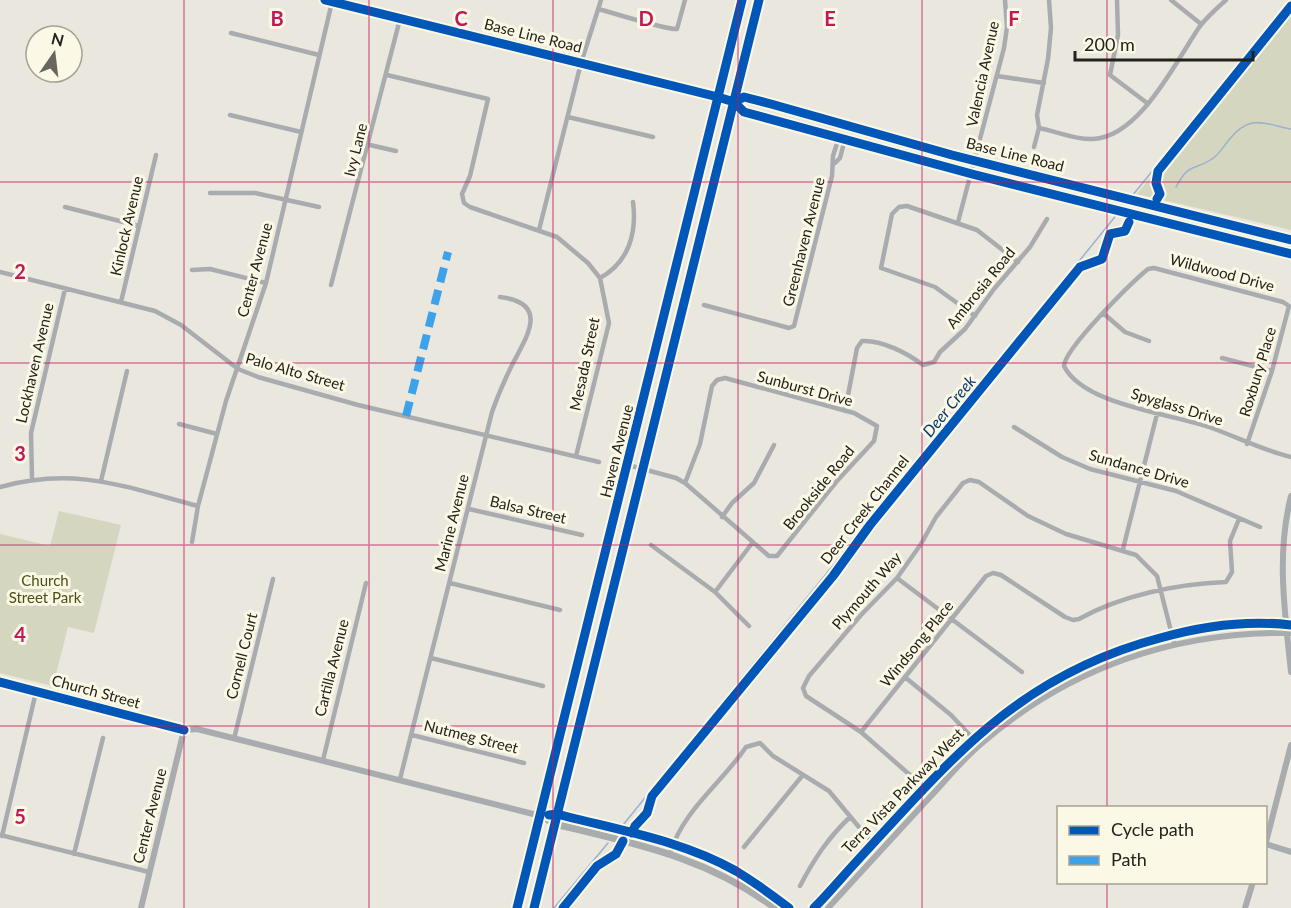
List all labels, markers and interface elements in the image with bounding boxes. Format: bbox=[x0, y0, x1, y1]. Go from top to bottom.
text: B bbox=[270, 6, 284, 30]
text: C bbox=[454, 6, 468, 30]
text: D bbox=[638, 6, 654, 30]
text: E bbox=[824, 6, 836, 30]
text: F bbox=[1008, 6, 1020, 30]
street label: Base Line Road bbox=[483, 14, 584, 56]
street label: Valencia Avenue bbox=[962, 19, 1002, 128]
north arrow bbox=[24, 24, 84, 84]
scale bar bbox=[1075, 24, 1254, 62]
text: N bbox=[49, 28, 66, 50]
text: 200 m bbox=[1084, 33, 1135, 55]
street label: Ivy Lane bbox=[340, 121, 370, 178]
street label: Base Line Road bbox=[965, 133, 1066, 175]
street label: Kinlock Avenue bbox=[106, 174, 146, 277]
street label: Greenhaven Avenue bbox=[778, 175, 828, 308]
street label: Center Avenue bbox=[233, 220, 275, 319]
street label: Ambrosia Road bbox=[942, 243, 1018, 332]
street label: Wildwood Drive bbox=[1168, 249, 1277, 295]
text: 2 bbox=[14, 259, 26, 283]
street label: Lockhaven Avenue bbox=[11, 301, 57, 425]
street label: Mesada Street bbox=[565, 315, 603, 412]
street label: Roxbury Place bbox=[1235, 325, 1279, 419]
street label: Palo Alto Street bbox=[244, 348, 348, 394]
street label: Sunburst Drive bbox=[755, 367, 855, 409]
water label: Deer Creek bbox=[918, 371, 979, 440]
street label: Spyglass Drive bbox=[1129, 384, 1225, 429]
street label: Haven Avenue bbox=[596, 402, 636, 499]
text: 3 bbox=[14, 441, 26, 465]
street label: Brookside Road bbox=[779, 442, 858, 533]
street label: Sundance Drive bbox=[1087, 445, 1192, 491]
street label: Deer Creek Channel bbox=[816, 452, 912, 567]
street label: Marine Avenue bbox=[430, 472, 472, 573]
street label: Balsa Street bbox=[488, 491, 569, 527]
street label: Plymouth Way bbox=[828, 548, 905, 633]
park label: Church Street Park bbox=[9, 571, 82, 606]
street label: Windsong Place bbox=[876, 597, 957, 690]
street label: Cornell Court bbox=[222, 610, 261, 701]
street label: Cartilla Avenue bbox=[310, 617, 352, 718]
text: 4 bbox=[14, 622, 26, 646]
street label: Church Street bbox=[50, 671, 143, 712]
street label: Nutmeg Street bbox=[422, 716, 521, 757]
street label: Terra Vista Parkway West bbox=[838, 723, 967, 857]
street label: Center Avenue bbox=[129, 766, 170, 865]
text: 5 bbox=[14, 804, 26, 828]
legend bbox=[1057, 806, 1267, 884]
text: Cycle path bbox=[1111, 818, 1194, 840]
text: Path bbox=[1111, 848, 1147, 870]

